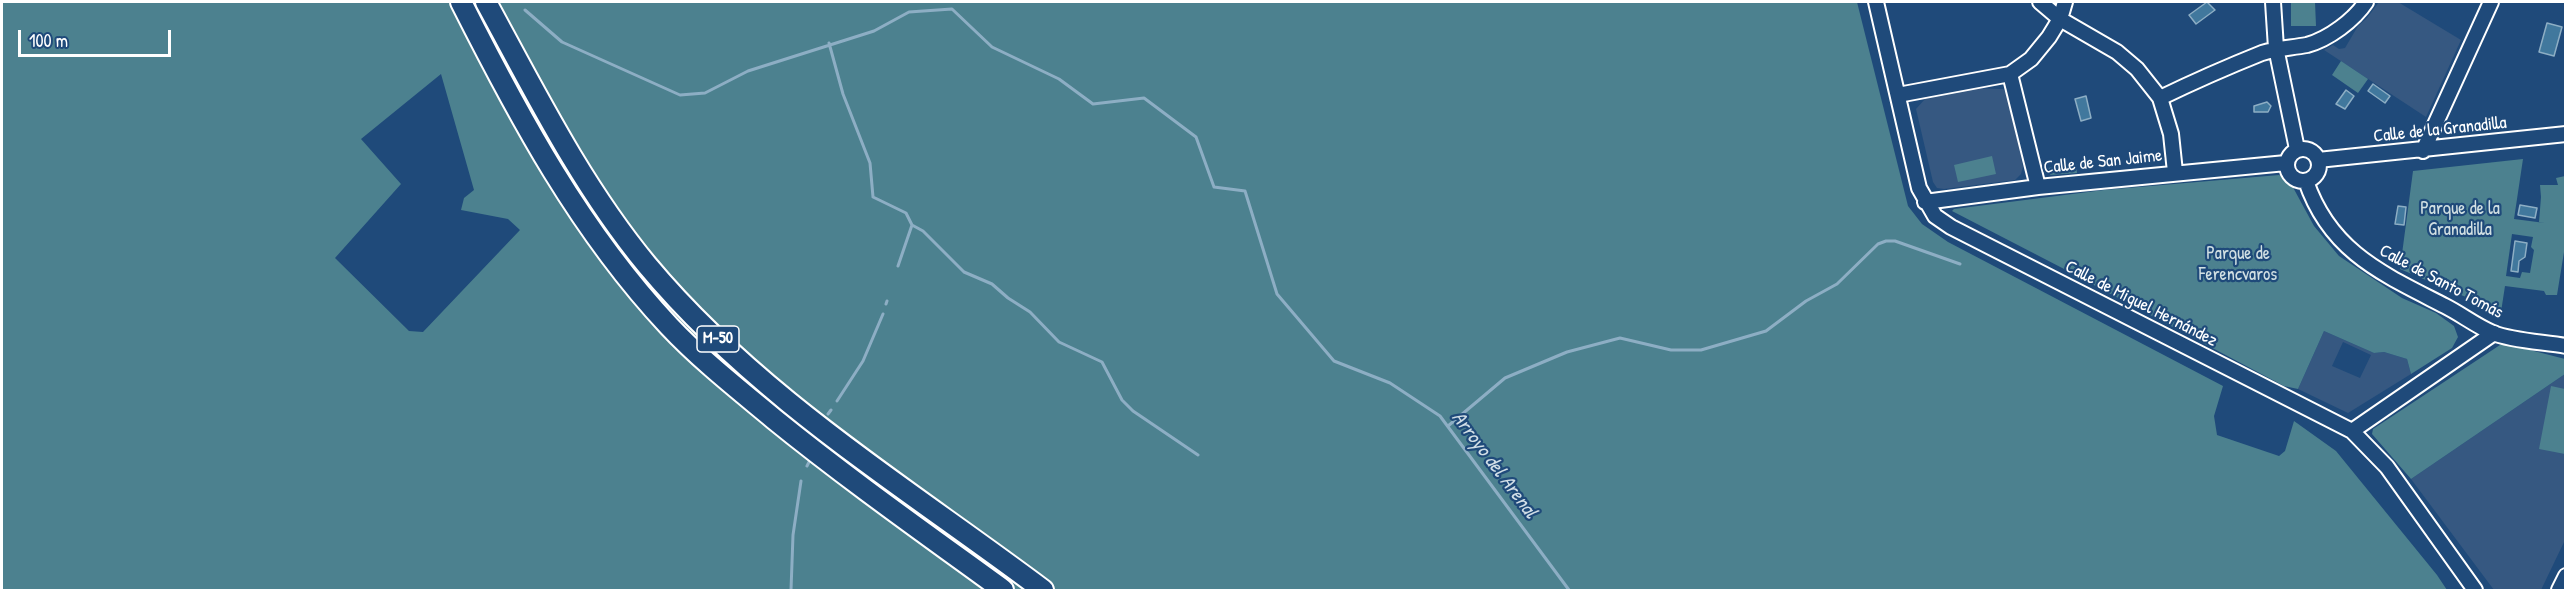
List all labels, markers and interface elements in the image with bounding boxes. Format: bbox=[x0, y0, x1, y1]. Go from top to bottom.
scale bar bbox=[21, 18, 174, 56]
text: 100 m bbox=[29, 28, 68, 53]
street label: Calle de la Granadilla bbox=[2372, 112, 2508, 148]
street label: Calle de San Jaime bbox=[2043, 145, 2163, 179]
park label: Parque de la Granadilla bbox=[2420, 198, 2500, 240]
street label: Calle de Santo Tomás bbox=[2375, 240, 2507, 324]
park label: Parque de Ferencvaros bbox=[2199, 243, 2277, 286]
street label: Calle de Miguel Hernández bbox=[2061, 256, 2221, 352]
road number: M-50 bbox=[697, 326, 739, 352]
water label: Arroyo del Arenal bbox=[1446, 407, 1542, 523]

